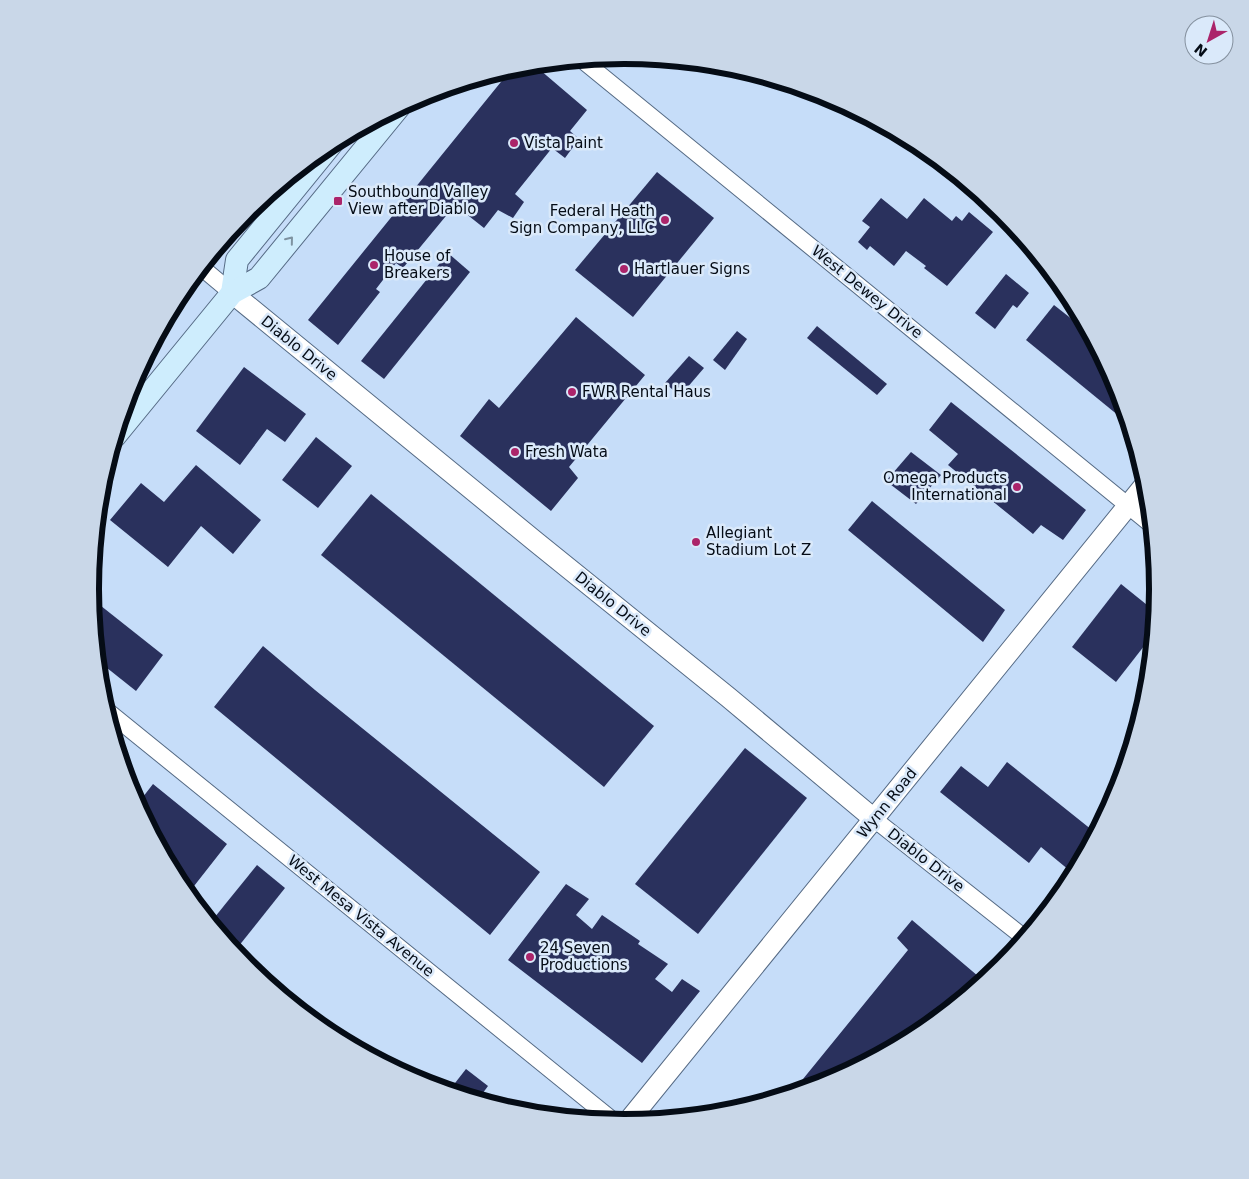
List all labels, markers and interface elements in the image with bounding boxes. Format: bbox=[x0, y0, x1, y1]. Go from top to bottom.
north arrow bbox=[1184, 15, 1234, 65]
text: N bbox=[1191, 40, 1210, 60]
place label: Vista Paint bbox=[524, 134, 603, 152]
marker: Vista Paint bbox=[508, 137, 520, 149]
place label: Southbound Valley View after Diablo bbox=[348, 183, 488, 218]
marker: Southbound Valley View after Diablo bbox=[332, 195, 344, 207]
place label: Federal Heath Sign Company, LLC bbox=[509, 202, 655, 237]
marker: Federal Heath Sign Company, LLC bbox=[659, 214, 671, 226]
one-way arrow bbox=[285, 237, 294, 246]
street label: West Dewey Drive bbox=[808, 242, 926, 342]
place label: House of Breakers bbox=[384, 247, 451, 282]
marker: House of Breakers bbox=[368, 259, 380, 271]
place label: Hartlauer Signs bbox=[634, 260, 750, 278]
marker: Hartlauer Signs bbox=[618, 263, 630, 275]
street label: Diablo Drive bbox=[257, 312, 341, 384]
place label: FWR Rental Haus bbox=[582, 383, 711, 401]
marker: FWR Rental Haus bbox=[566, 386, 578, 398]
place label: Fresh Wata bbox=[525, 443, 608, 461]
marker: Fresh Wata bbox=[509, 446, 521, 458]
place label: Omega Products International bbox=[883, 469, 1007, 504]
marker: Omega Products International bbox=[1011, 481, 1023, 493]
place label: Allegiant Stadium Lot Z bbox=[706, 524, 811, 559]
marker: Allegiant Stadium Lot Z bbox=[690, 536, 702, 548]
street label: Diablo Drive bbox=[571, 568, 655, 640]
street label: Wynn Road bbox=[853, 764, 921, 842]
street label: Diablo Drive bbox=[884, 824, 968, 896]
street label: West Mesa Vista Avenue bbox=[284, 851, 438, 981]
place label: 24 Seven Productions bbox=[540, 939, 628, 974]
marker: 24 Seven Productions bbox=[524, 951, 536, 963]

